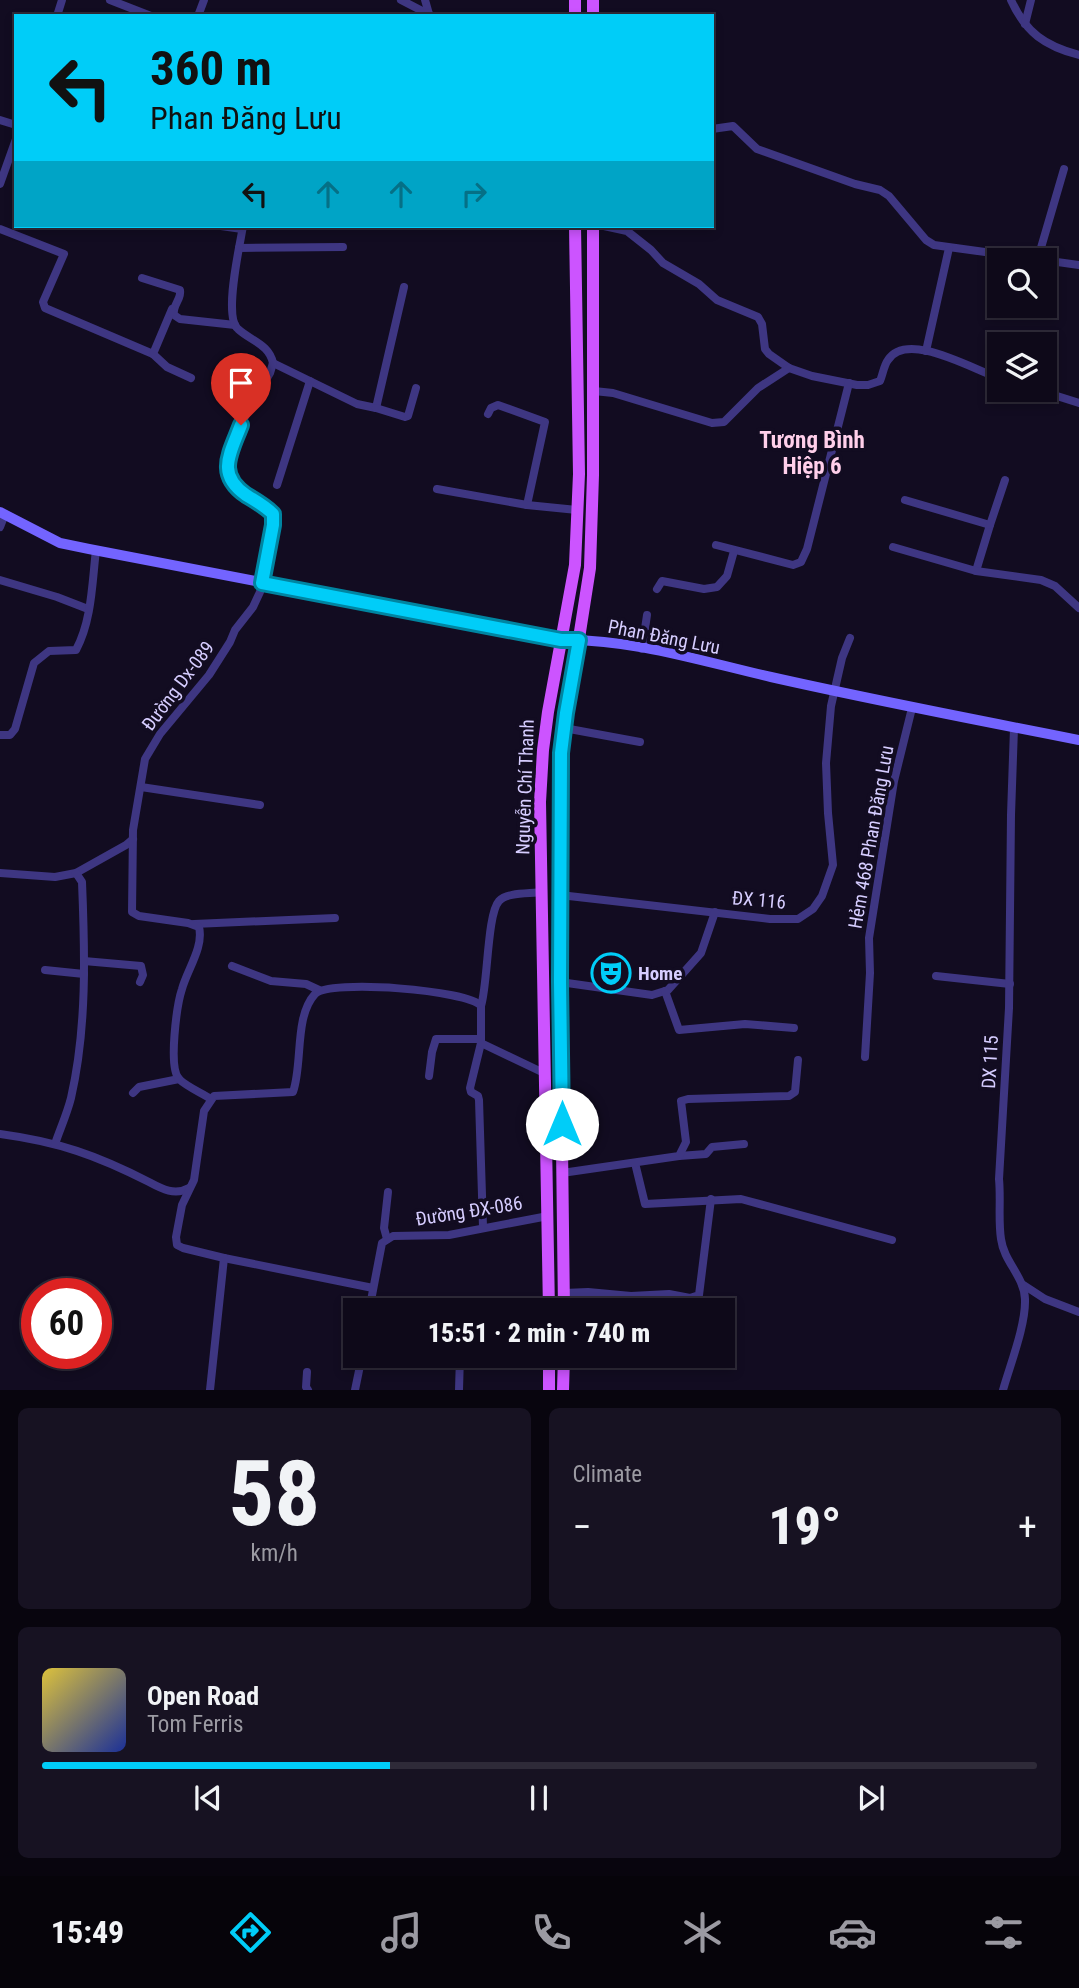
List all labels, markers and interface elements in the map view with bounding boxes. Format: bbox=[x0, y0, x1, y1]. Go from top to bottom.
text: 360 m bbox=[150, 40, 272, 97]
icon: left bbox=[35, 42, 126, 133]
text: Phan Đăng Lưu bbox=[150, 99, 342, 137]
icon: left bbox=[236, 175, 274, 213]
icon: ahead bbox=[309, 175, 347, 213]
icon: ahead bbox=[382, 175, 420, 213]
icon: right bbox=[455, 175, 493, 213]
map controls bbox=[987, 248, 1057, 402]
button: search bbox=[987, 248, 1057, 318]
button: layers bbox=[987, 332, 1057, 402]
pin bbox=[211, 353, 271, 425]
icon: arrive bbox=[222, 364, 260, 402]
district label: Tương Bình Hiệp 6 bbox=[759, 427, 865, 480]
street label: Phan Đăng Lưu bbox=[606, 615, 722, 659]
street label: Đường Dx-089 bbox=[137, 637, 219, 735]
street label: Nguyễn Chí Thanh bbox=[511, 719, 539, 855]
street label: Hẻm 468 Phan Đăng Lưu bbox=[844, 744, 898, 930]
street label: ĐX 116 bbox=[731, 886, 787, 914]
theatre icon: Home bbox=[590, 952, 632, 994]
place label: Home bbox=[638, 962, 682, 985]
street label: DX 115 bbox=[977, 1035, 1003, 1089]
position arrow bbox=[525, 1087, 599, 1161]
street label: Đường ĐX-086 bbox=[414, 1191, 524, 1231]
speed limit sign: 60 bbox=[21, 1278, 112, 1369]
text: 15:51 · 2 min · 740 m bbox=[428, 1318, 650, 1348]
text: 58 bbox=[228, 1441, 320, 1547]
text: Climate bbox=[573, 1461, 642, 1488]
text: 19° bbox=[768, 1496, 841, 1557]
text: − bbox=[573, 1505, 592, 1549]
text: + bbox=[1018, 1505, 1037, 1549]
text: km/h bbox=[251, 1540, 298, 1567]
text: Open Road bbox=[147, 1681, 259, 1711]
text: Tom Ferris bbox=[147, 1711, 243, 1738]
icon: previous bbox=[189, 1779, 227, 1817]
icon: pause bbox=[520, 1779, 558, 1817]
icon: next bbox=[852, 1779, 890, 1817]
icon: directions bbox=[226, 1908, 275, 1957]
icon: music bbox=[377, 1908, 426, 1957]
icon: phone bbox=[527, 1908, 576, 1957]
icon: climate bbox=[678, 1908, 727, 1957]
icon: car bbox=[828, 1908, 877, 1957]
icon: filters bbox=[979, 1908, 1028, 1957]
text: 15:49 bbox=[51, 1913, 124, 1951]

